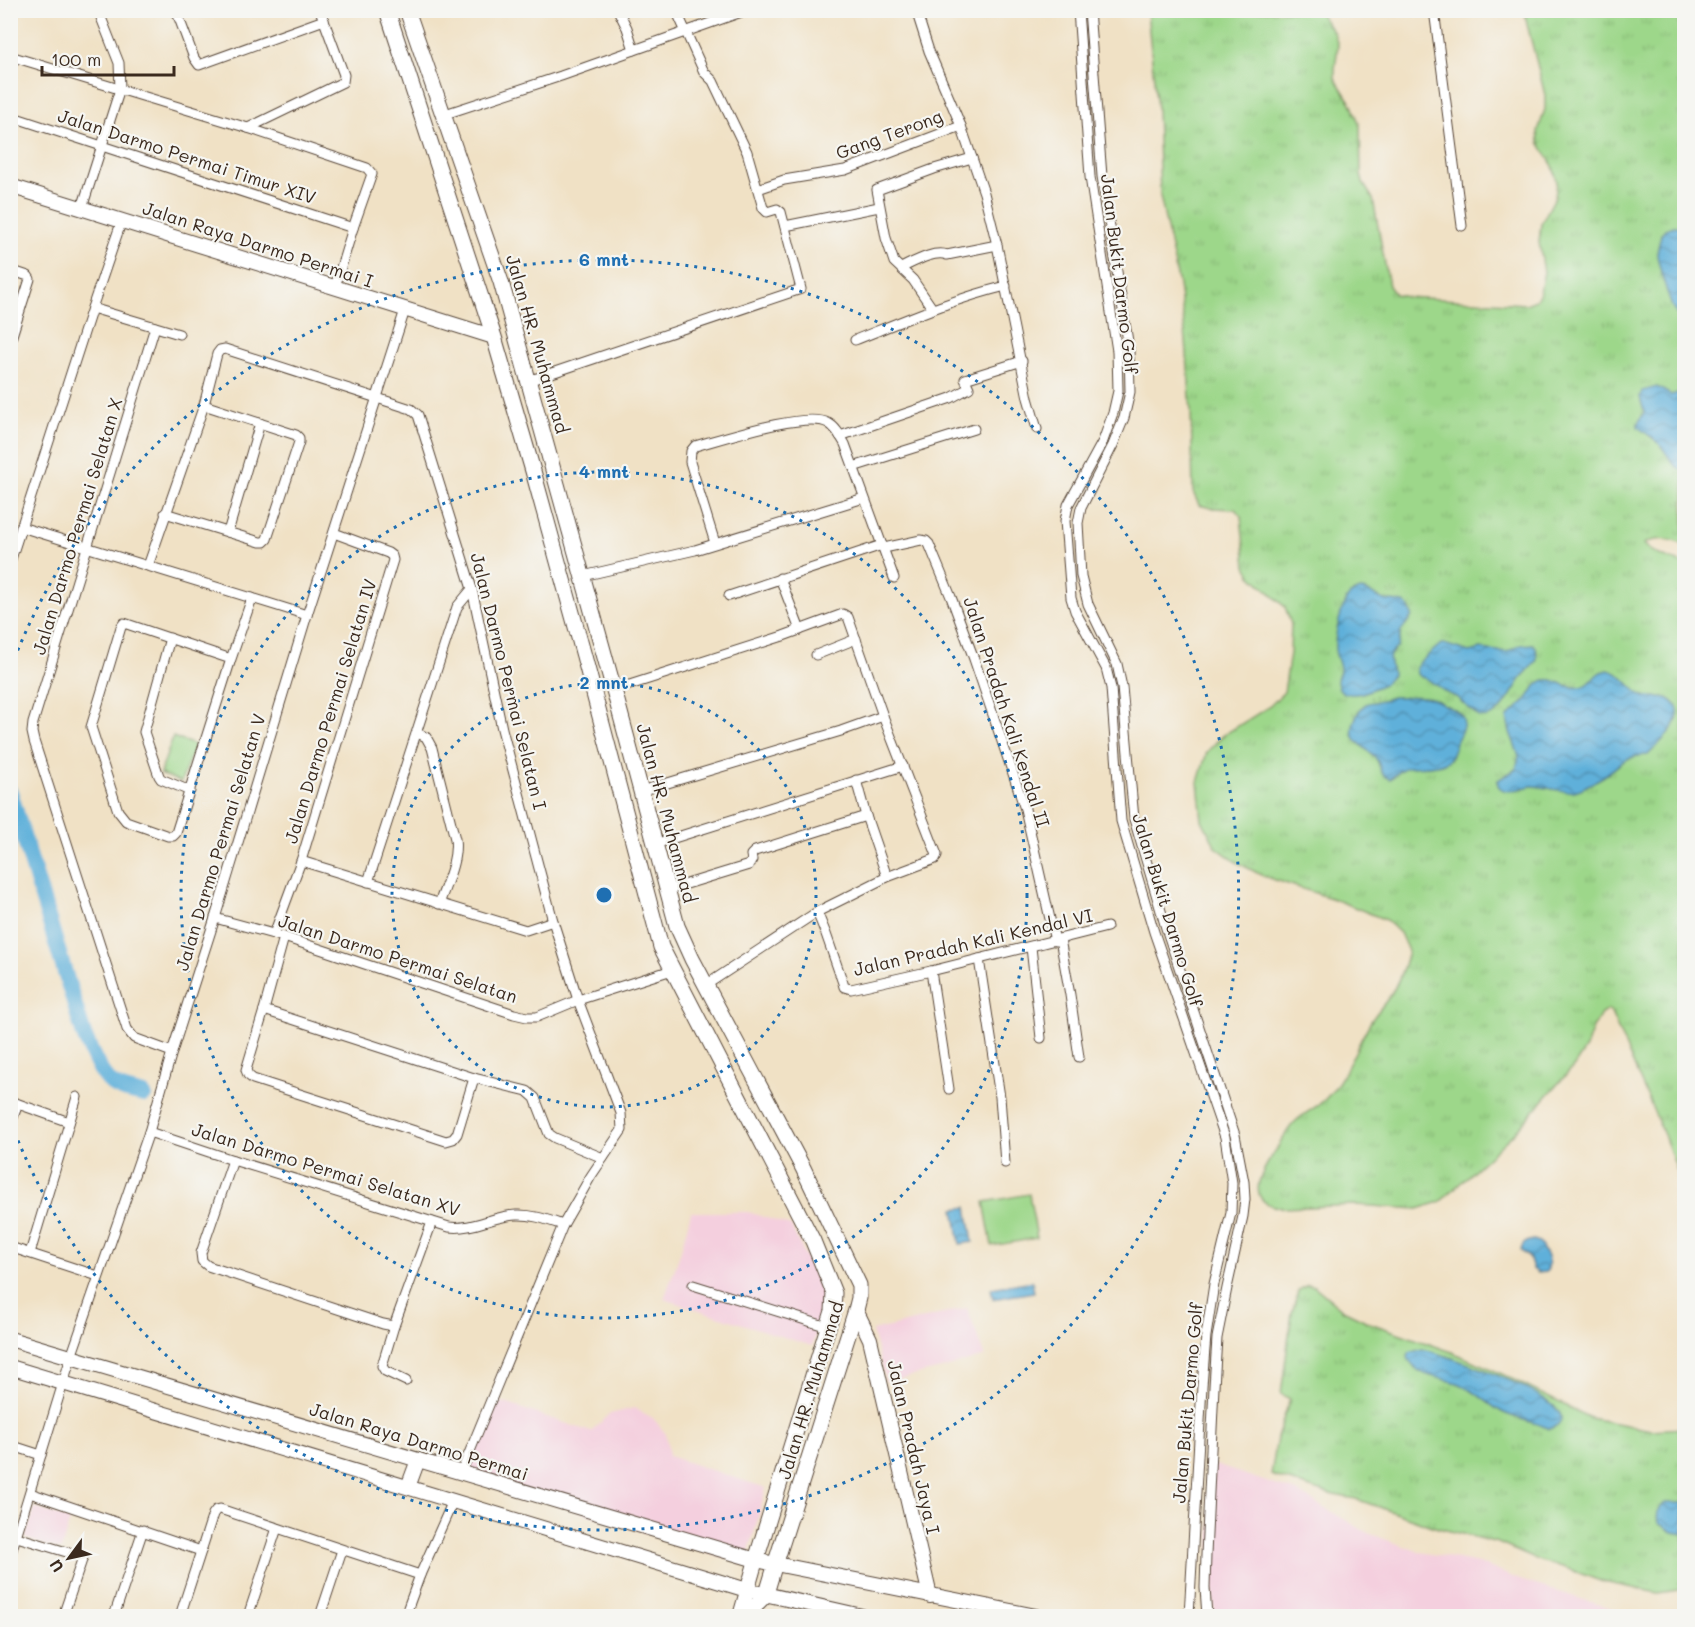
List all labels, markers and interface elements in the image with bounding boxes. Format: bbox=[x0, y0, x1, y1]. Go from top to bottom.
scale bar bbox=[42, 39, 174, 77]
text: 100 m bbox=[51, 47, 101, 71]
street label: Jalan Darmo Permai Timur XIV bbox=[55, 103, 319, 209]
street label: Gang Terong bbox=[832, 104, 946, 164]
street label: Jalan Bukit Darmo Golf bbox=[1096, 173, 1144, 376]
street label: Jalan Raya Darmo Permai I bbox=[140, 195, 376, 293]
text: 6 mnt bbox=[579, 247, 629, 271]
street label: Jalan HR. Muhammad bbox=[501, 252, 575, 436]
street label: Jalan Darmo Permai Selatan X bbox=[26, 394, 128, 658]
text: 4 mnt bbox=[579, 459, 629, 483]
street label: Jalan Darmo Permai Selatan I bbox=[465, 550, 553, 812]
street label: Jalan Darmo Permai Selatan IV bbox=[278, 576, 382, 846]
street label: Jalan Pradah Kali Kendal II bbox=[958, 594, 1056, 830]
text: 2 mnt bbox=[579, 670, 629, 694]
street label: Jalan Darmo Permai Selatan V bbox=[169, 711, 271, 973]
street label: Jalan HR. Muhammad bbox=[631, 721, 703, 905]
street label: Jalan Bukit Darmo Golf bbox=[1127, 810, 1209, 1011]
centre of rings bbox=[594, 885, 614, 905]
street label: Jalan Pradah Kali Kendal VI bbox=[851, 903, 1095, 981]
street label: Jalan Darmo Permai Selatan bbox=[275, 908, 521, 1008]
street label: Jalan Darmo Permai Selatan XV bbox=[189, 1117, 463, 1221]
street label: Jalan HR. Muhammad bbox=[771, 1298, 849, 1482]
street label: Jalan Bukit Darmo Golf bbox=[1166, 1301, 1208, 1504]
street label: Jalan Pradah Jaya I bbox=[882, 1358, 946, 1536]
street label: Jalan Raya Darmo Permai bbox=[307, 1396, 531, 1486]
north arrow bbox=[39, 1528, 99, 1588]
text: U bbox=[44, 1556, 68, 1577]

